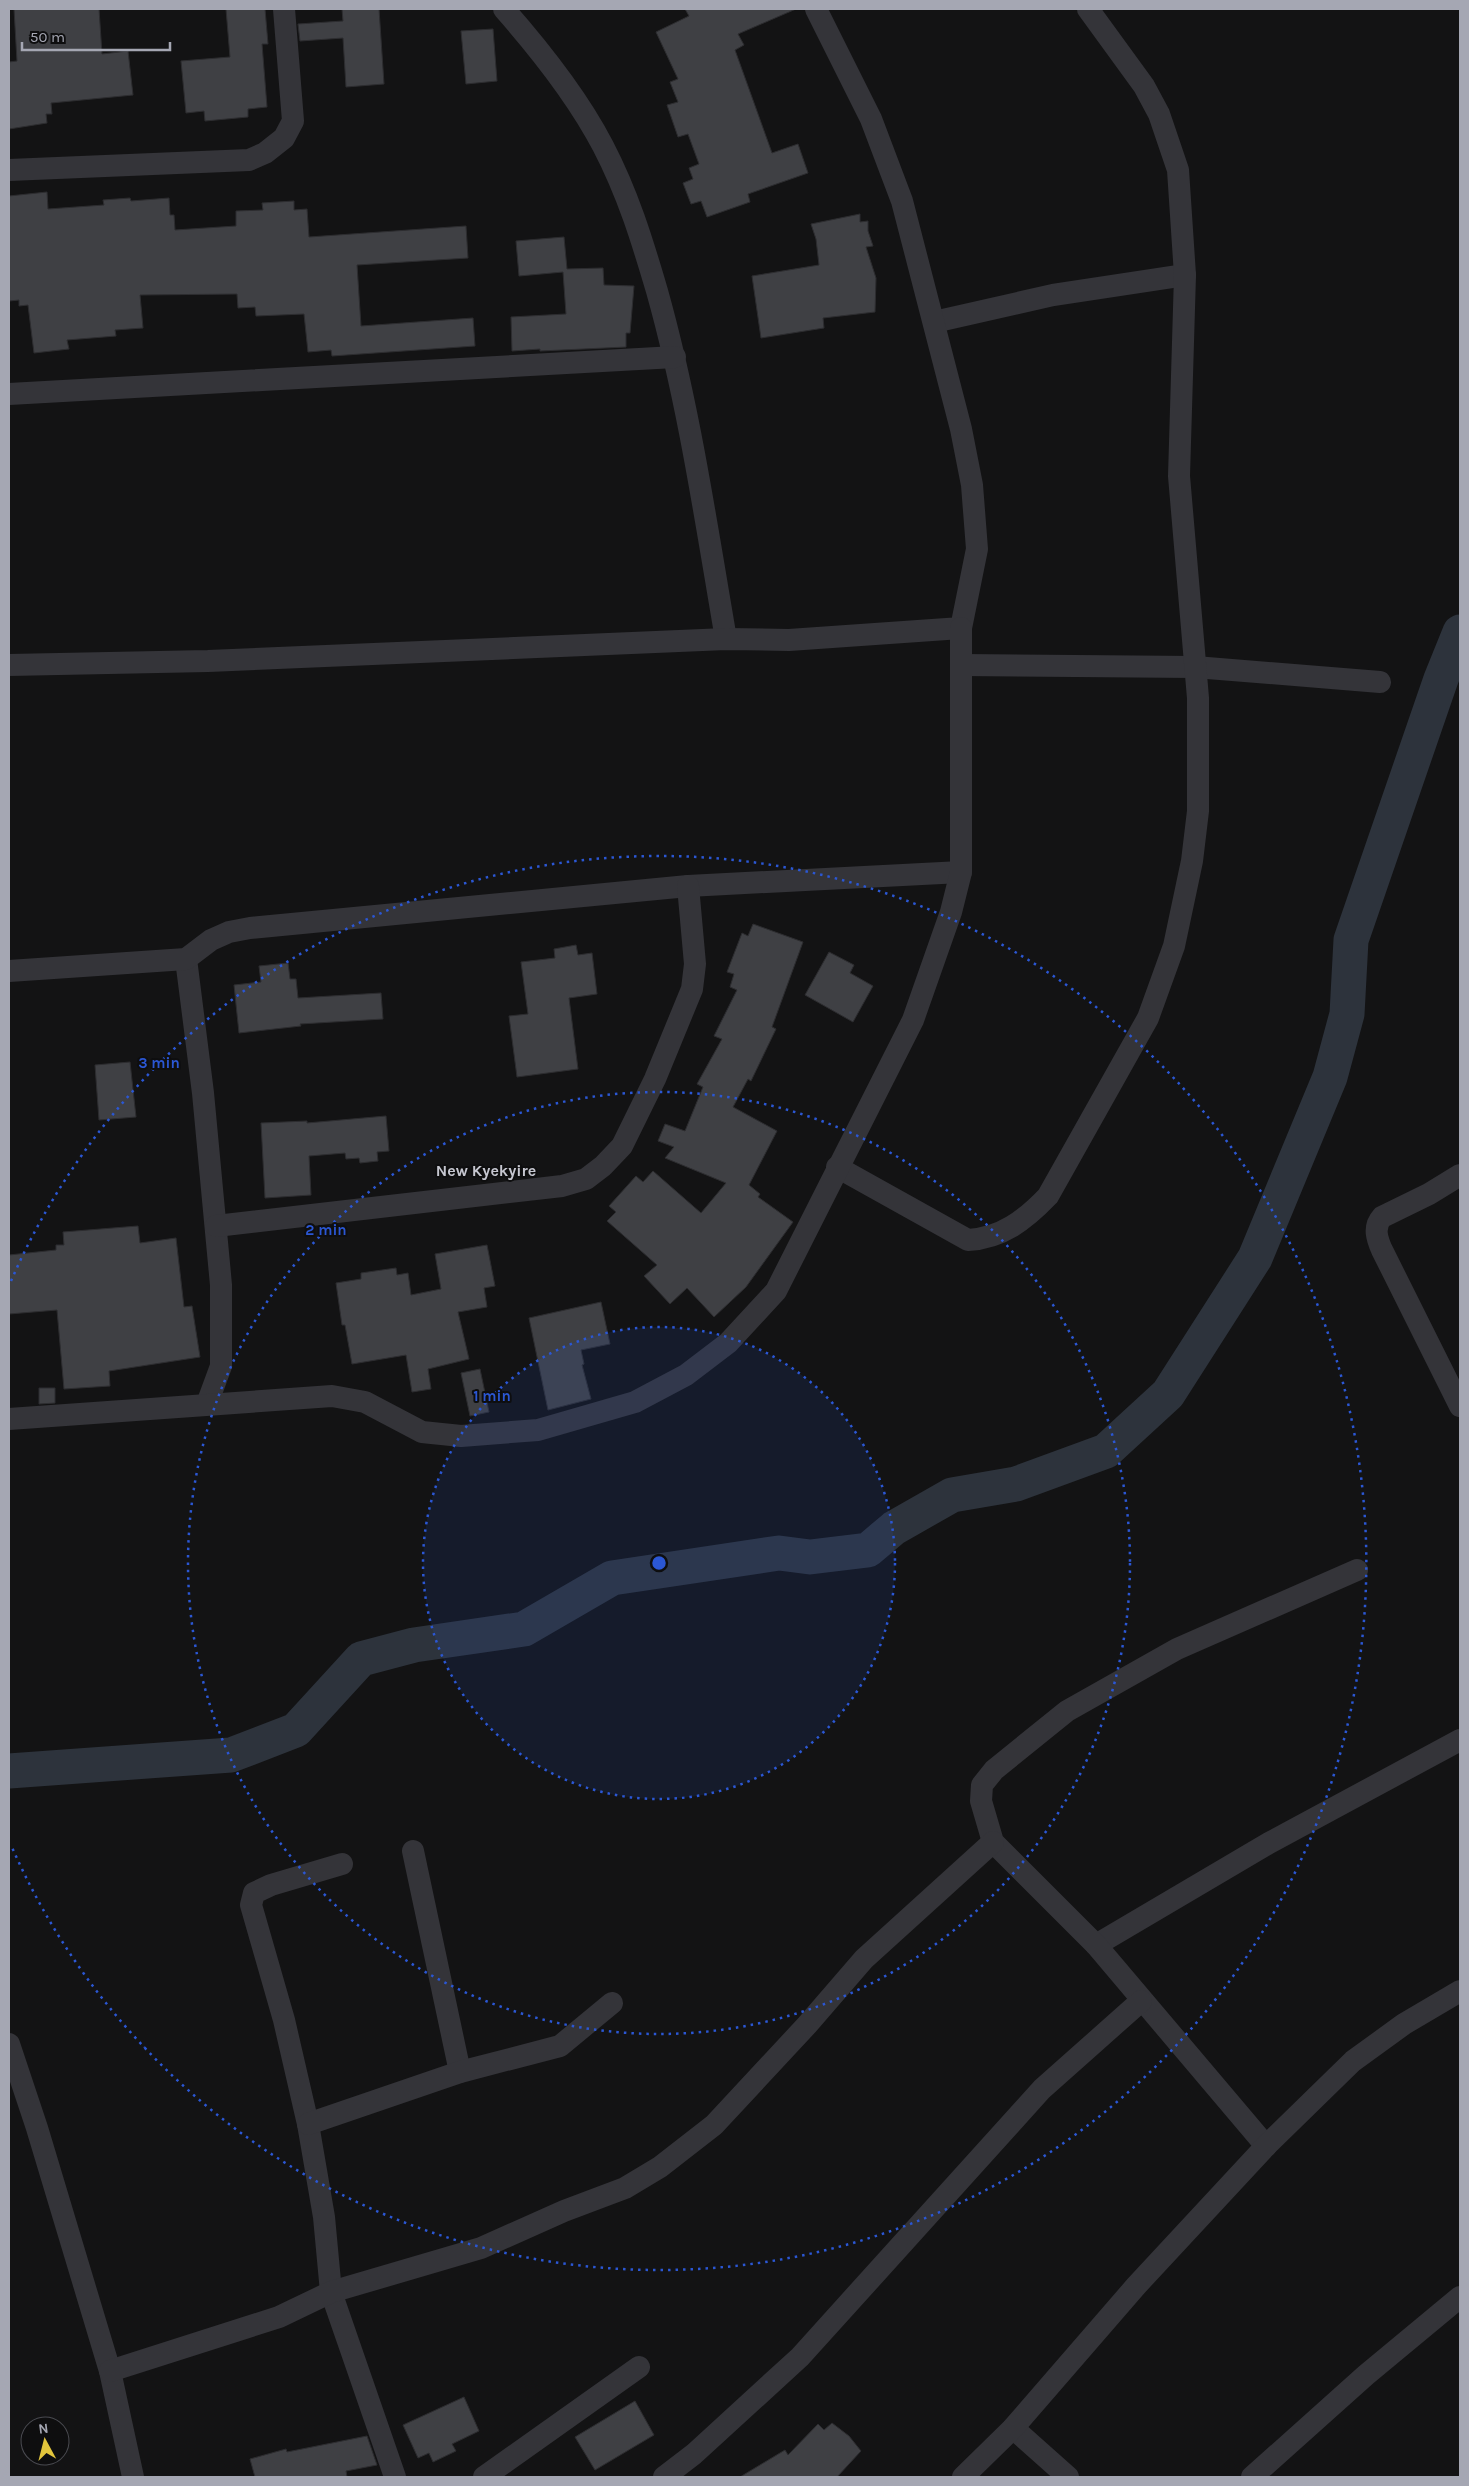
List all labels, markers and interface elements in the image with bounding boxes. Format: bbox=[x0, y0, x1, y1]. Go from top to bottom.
scale bar bbox=[22, 20, 170, 52]
text: 50 m bbox=[30, 28, 65, 46]
text: 3 min bbox=[138, 1054, 180, 1072]
district label: New Kyekyire bbox=[436, 1161, 536, 1180]
text: 2 min bbox=[305, 1221, 347, 1239]
text: 1 min bbox=[473, 1387, 511, 1405]
centre of rings bbox=[650, 1554, 668, 1572]
north arrow bbox=[20, 2416, 70, 2466]
text: N bbox=[37, 2420, 49, 2438]

